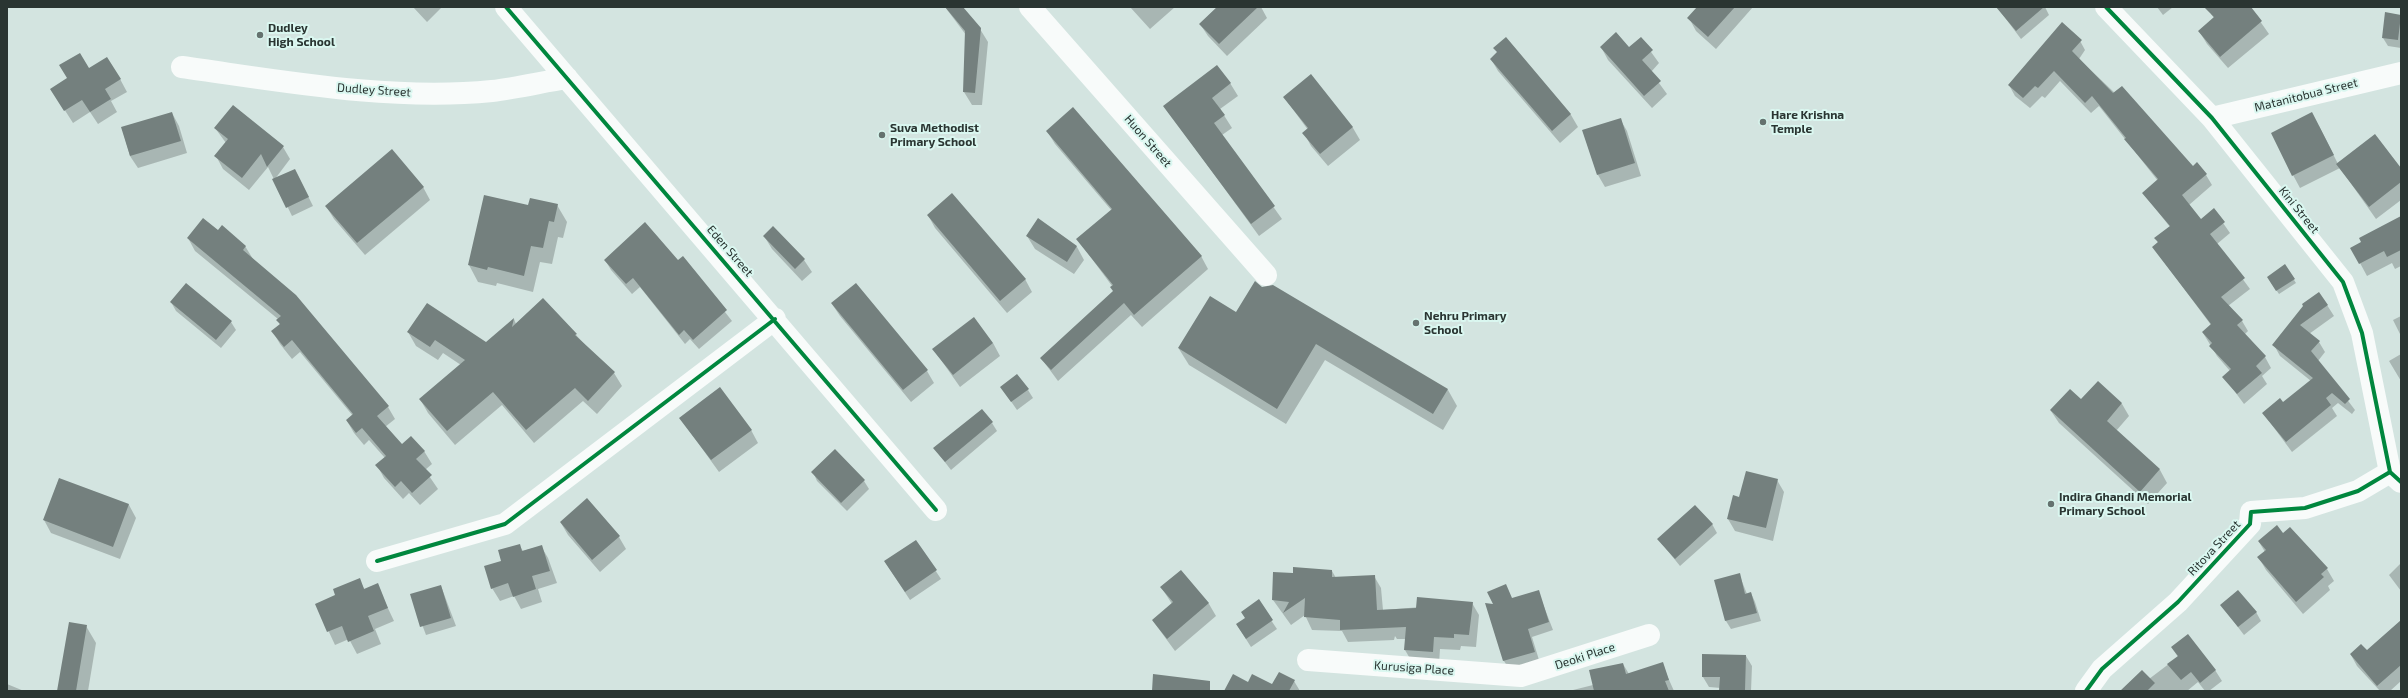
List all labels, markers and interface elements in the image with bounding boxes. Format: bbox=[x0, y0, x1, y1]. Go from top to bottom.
place label: Dudley High School bbox=[268, 21, 335, 49]
marker: Dudley High School bbox=[255, 30, 265, 40]
street label: Matanitobua Street bbox=[2253, 75, 2359, 115]
street label: Dudley Street bbox=[337, 80, 411, 100]
place label: Hare Krishna Temple bbox=[1771, 108, 1844, 136]
street label: Huon Street bbox=[1121, 112, 1175, 170]
marker: Hare Krishna Temple bbox=[1758, 117, 1768, 127]
place label: Suva Methodist Primary School bbox=[890, 121, 979, 149]
marker: Suva Methodist Primary School bbox=[877, 130, 887, 140]
street label: Kini Street bbox=[2276, 184, 2322, 236]
street label: Eden Street bbox=[704, 222, 756, 280]
place label: Nehru Primary School bbox=[1424, 309, 1507, 337]
marker: Nehru Primary School bbox=[1411, 318, 1421, 328]
place label: Indira Ghandi Memorial Primary School bbox=[2059, 490, 2191, 518]
marker: Indira Ghandi Memorial Primary School bbox=[2046, 499, 2056, 509]
street label: Ritova Street bbox=[2185, 517, 2243, 579]
street label: Deoki Place bbox=[1553, 640, 1617, 672]
street label: Kurusiga Place bbox=[1374, 658, 1454, 678]

